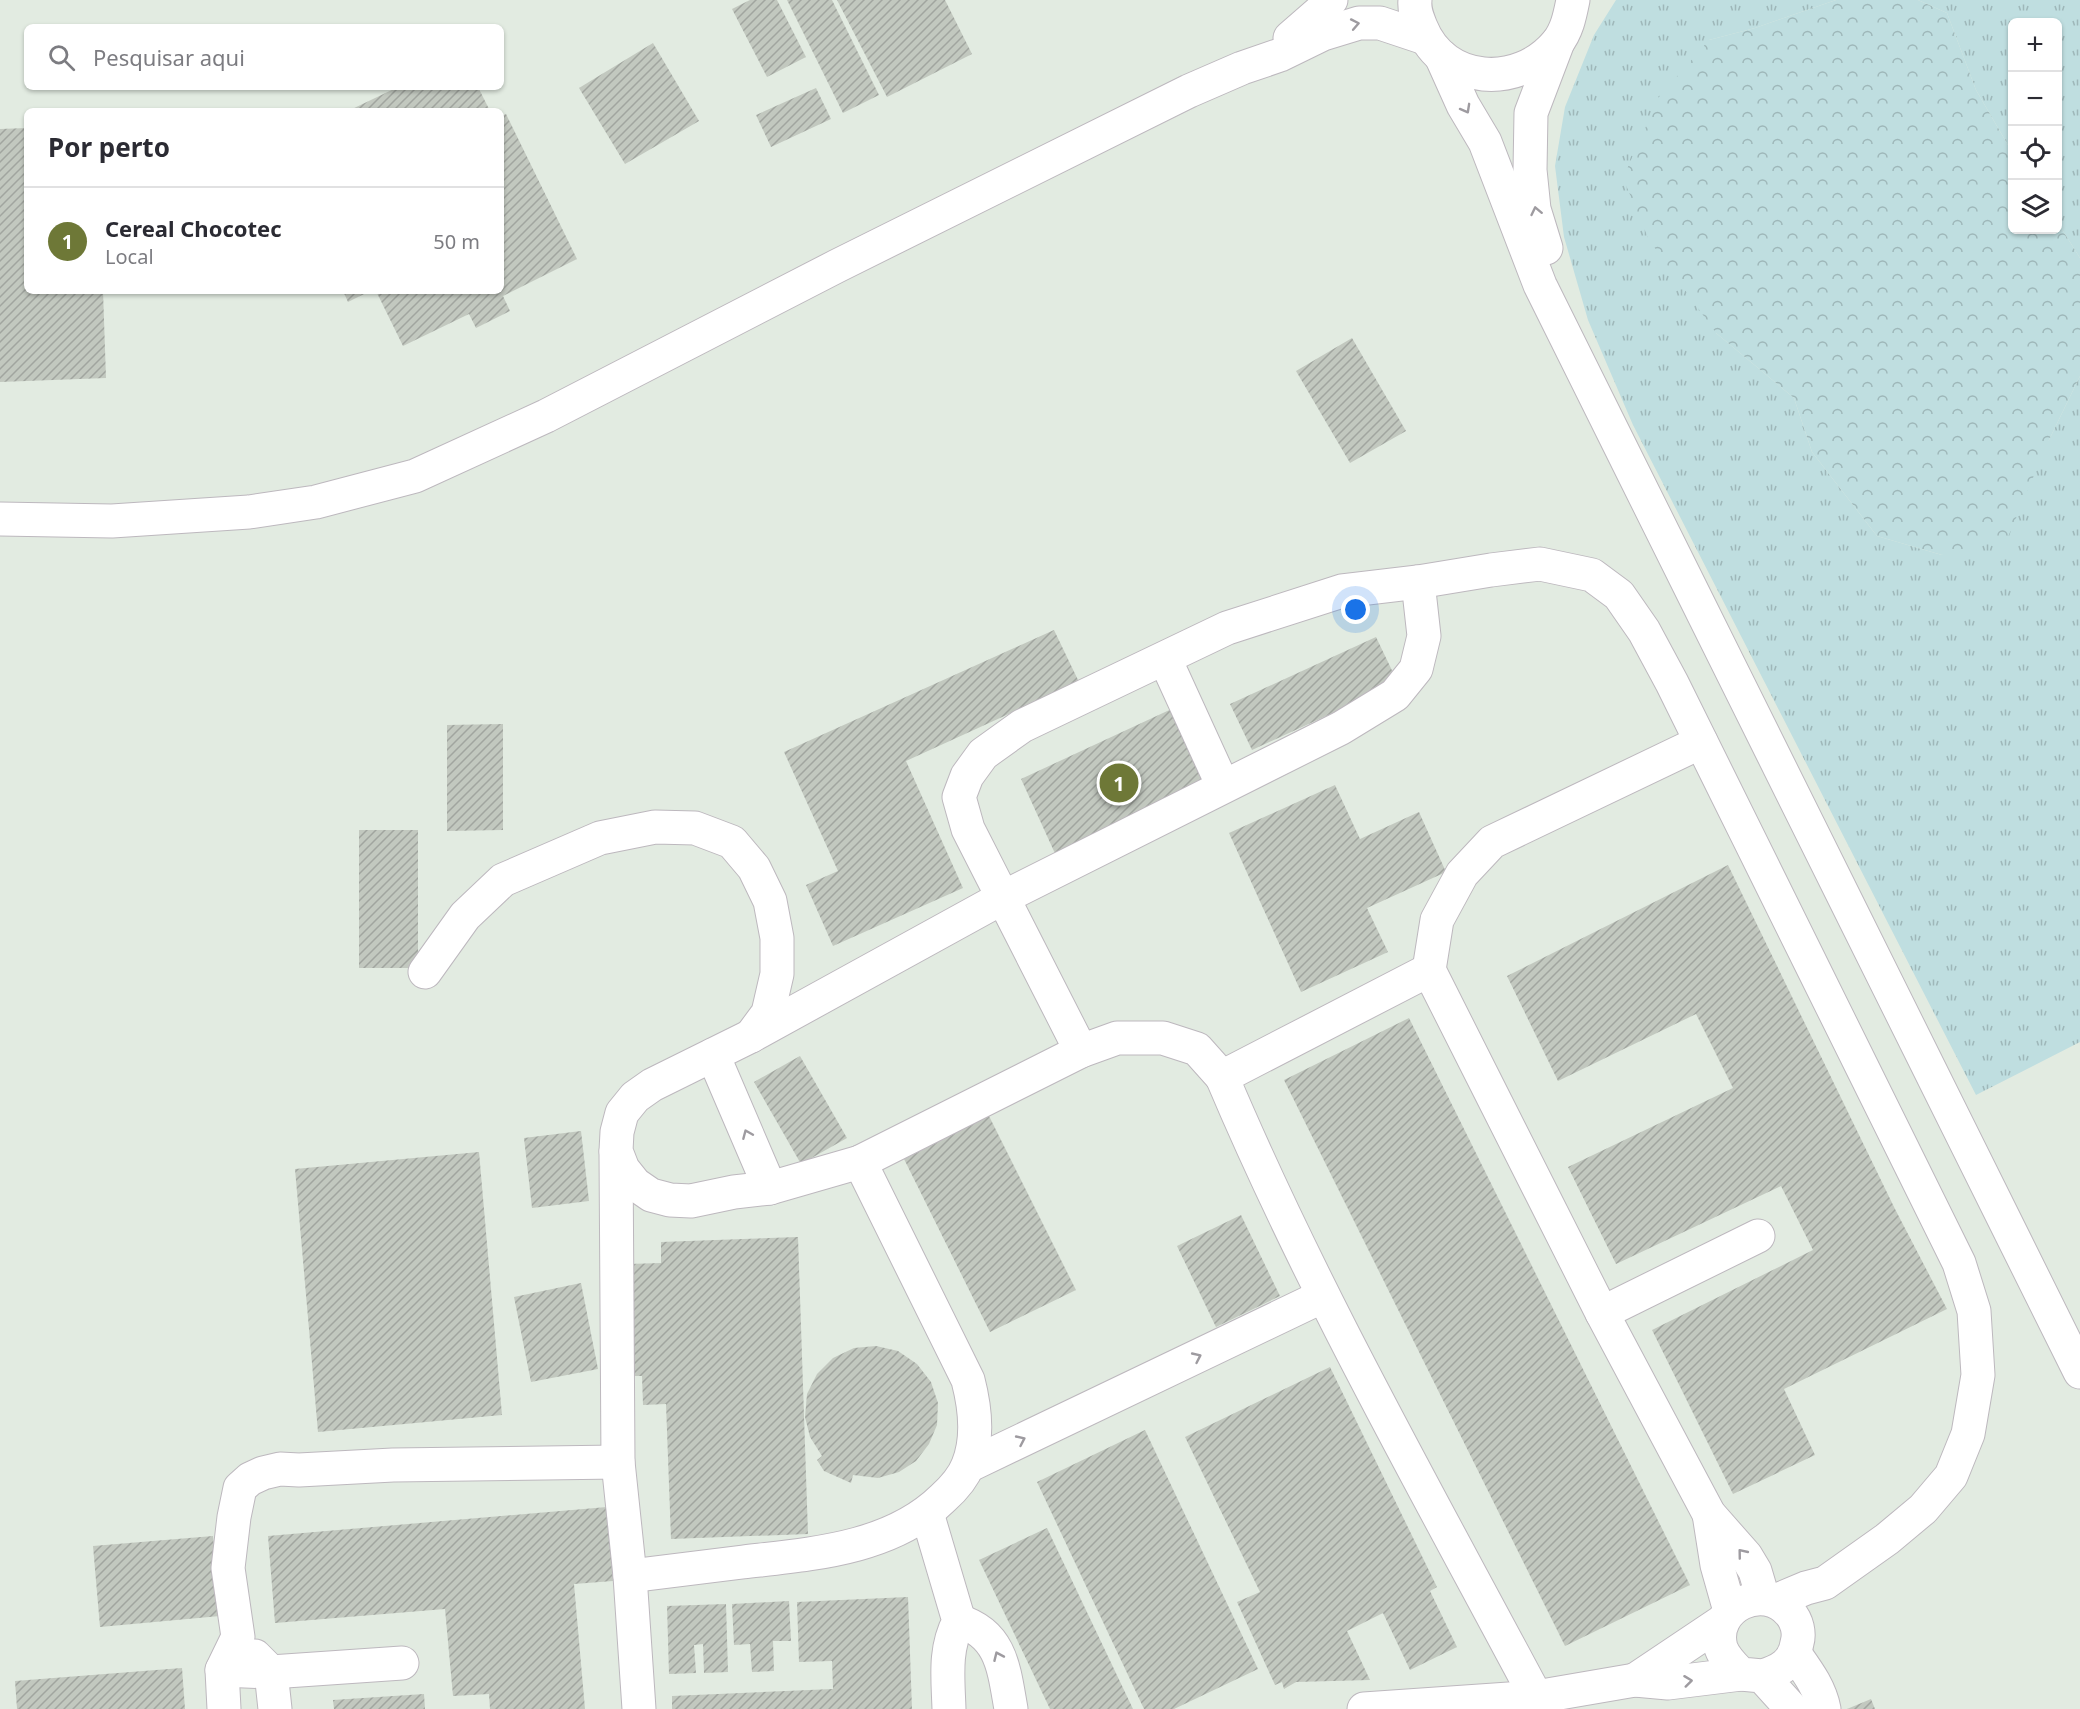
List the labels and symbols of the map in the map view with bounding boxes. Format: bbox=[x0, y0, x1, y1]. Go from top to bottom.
one-way arrow bbox=[1350, 18, 1360, 31]
one-way arrow bbox=[1459, 103, 1470, 113]
one-way arrow bbox=[1530, 206, 1543, 216]
your location bbox=[1341, 595, 1370, 624]
pin: 1 bbox=[1100, 760, 1138, 806]
one-way arrow bbox=[742, 1129, 754, 1140]
one-way arrow bbox=[1190, 1352, 1201, 1364]
one-way arrow bbox=[1014, 1436, 1025, 1448]
one-way arrow bbox=[1739, 1549, 1750, 1560]
one-way arrow bbox=[993, 1651, 1005, 1662]
one-way arrow bbox=[1683, 1675, 1692, 1688]

